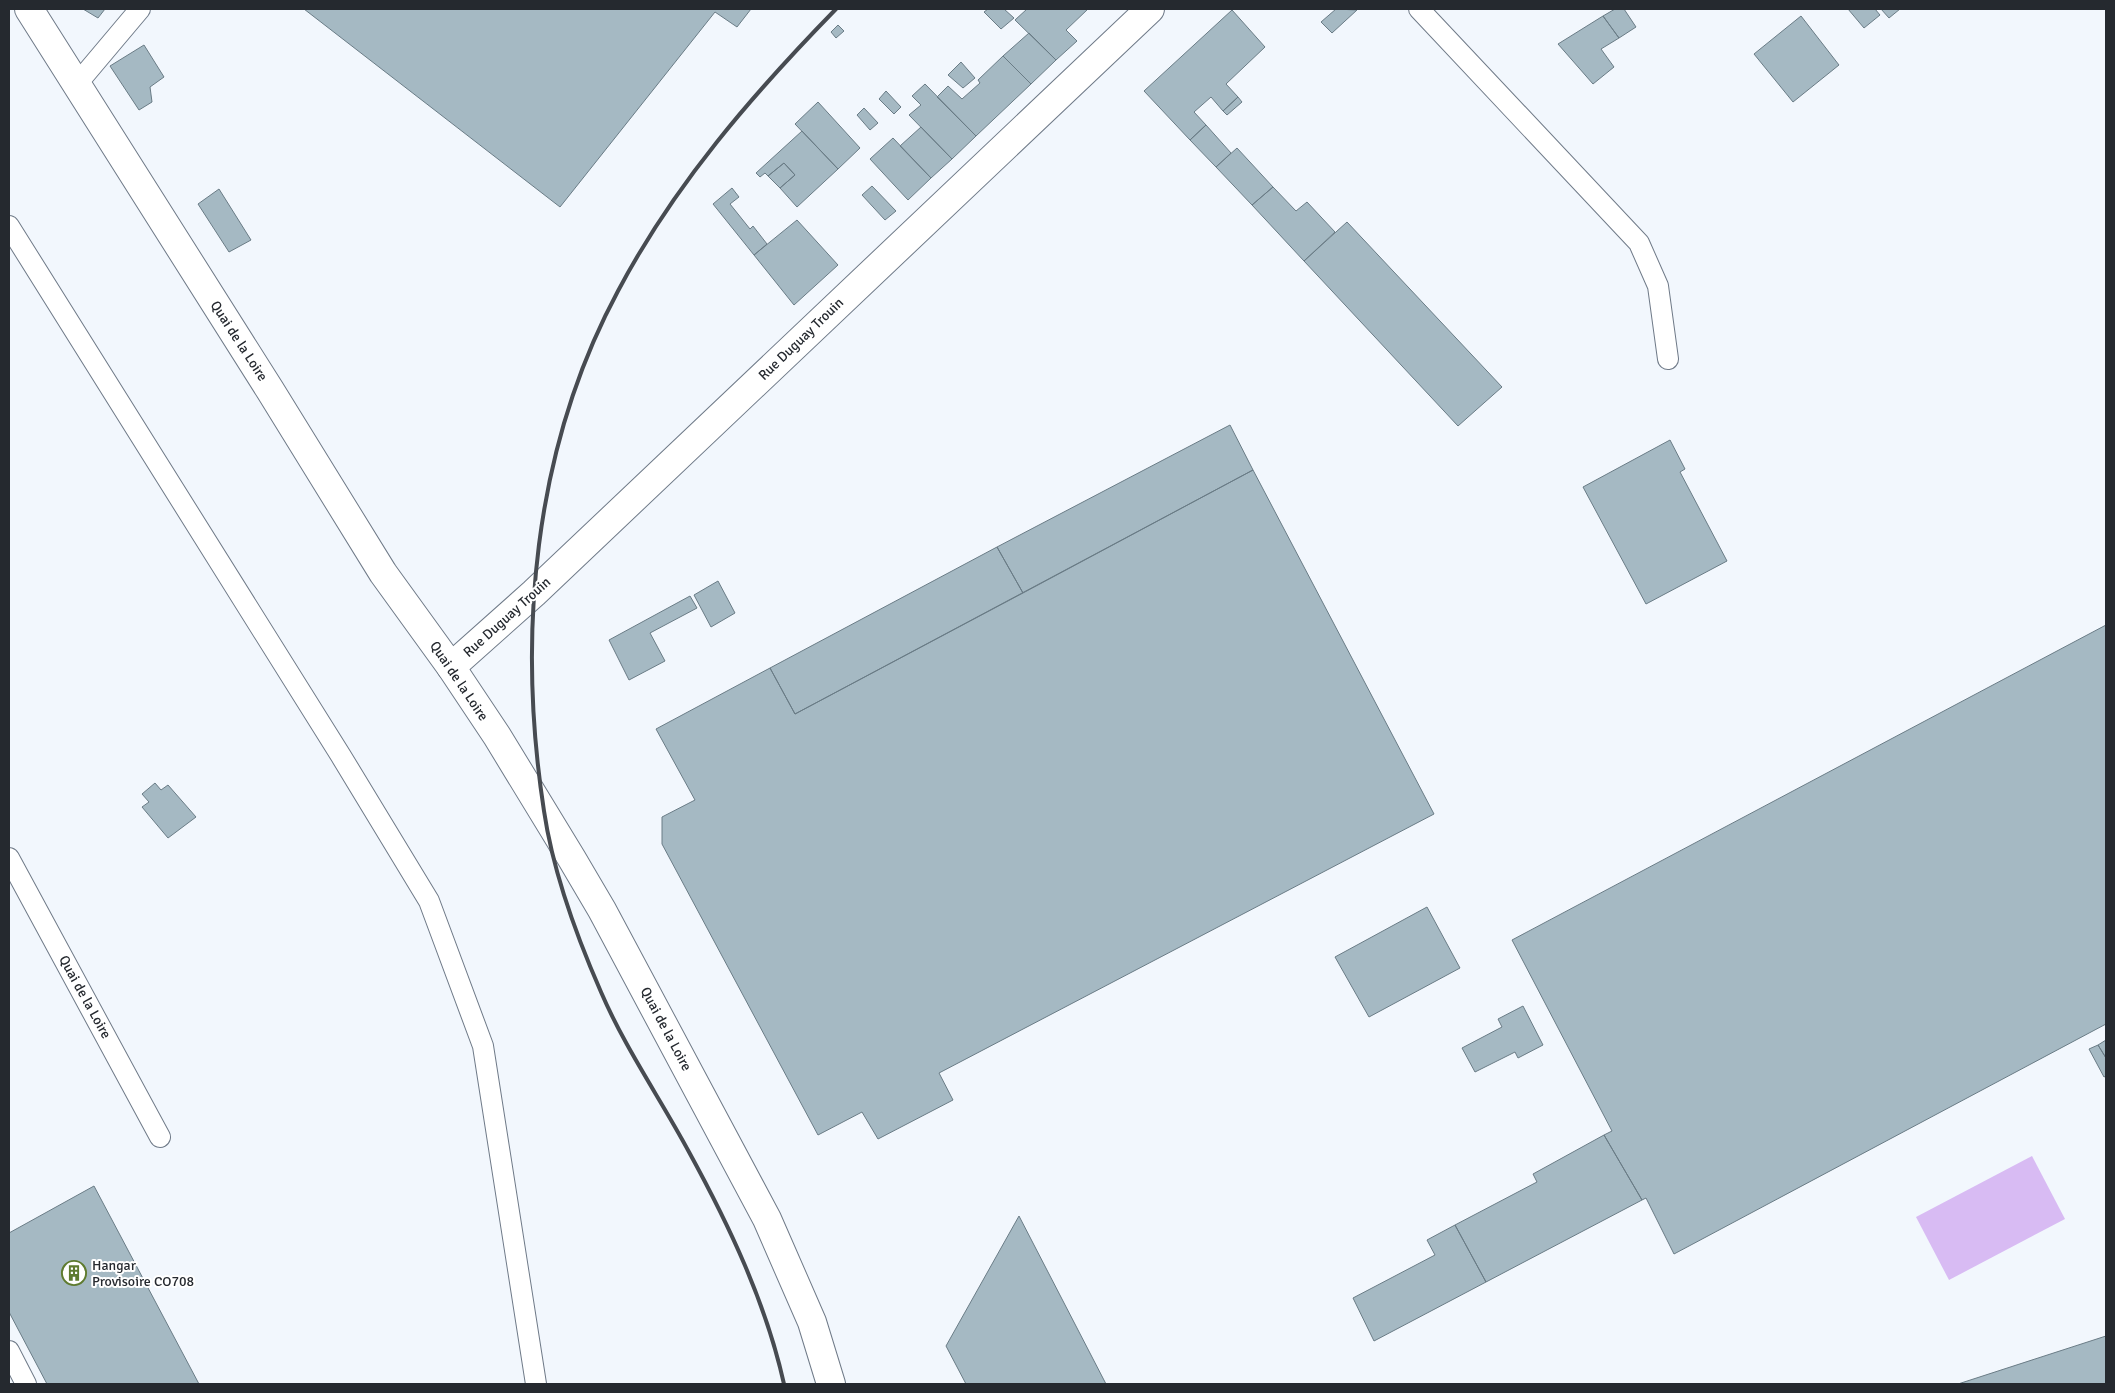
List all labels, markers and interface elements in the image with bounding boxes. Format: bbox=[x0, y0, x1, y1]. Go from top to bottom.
street label: Rue Duguay Trouin bbox=[755, 294, 847, 384]
street label: Quai de la Loire bbox=[207, 298, 271, 384]
street label: Rue Duguay Trouin bbox=[460, 573, 554, 661]
street label: Quai de la Loire bbox=[426, 638, 492, 724]
street label: Quai de la Loire bbox=[55, 952, 115, 1042]
street label: Quai de la Loire bbox=[637, 984, 695, 1074]
place label: Hangar Provisoire CO708 bbox=[92, 1257, 194, 1290]
building icon: Hangar Provisoire CO708 bbox=[61, 1260, 87, 1286]

